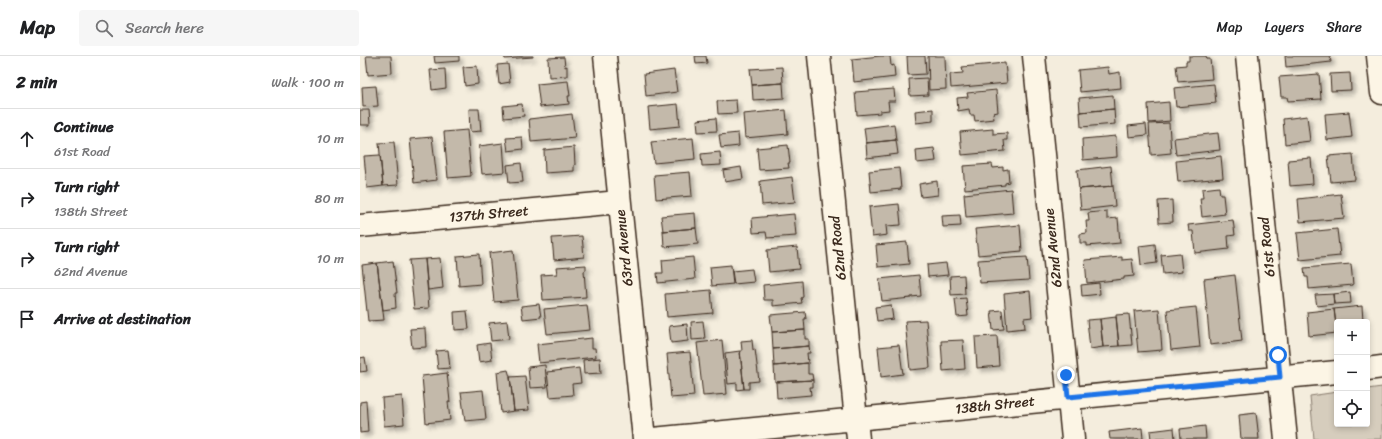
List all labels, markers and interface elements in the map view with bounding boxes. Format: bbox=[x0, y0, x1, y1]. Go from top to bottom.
search box bbox=[79, 10, 359, 46]
text: Map bbox=[20, 11, 55, 44]
text: Search here bbox=[125, 15, 204, 41]
text: Map bbox=[1217, 15, 1242, 40]
text: Layers bbox=[1264, 15, 1304, 40]
text: Share bbox=[1326, 15, 1362, 40]
icon: search bbox=[93, 17, 115, 39]
text: 2 min bbox=[16, 67, 57, 97]
text: Walk · 100 m bbox=[271, 71, 344, 94]
text: Continue bbox=[54, 114, 114, 140]
text: 10 m bbox=[317, 127, 344, 150]
icon: ahead bbox=[16, 128, 38, 150]
text: 61st Road bbox=[54, 140, 110, 163]
text: Turn right bbox=[54, 174, 119, 200]
text: 80 m bbox=[315, 187, 344, 210]
icon: right bbox=[16, 188, 38, 210]
street label: 137th Street bbox=[448, 198, 530, 230]
text: 138th Street bbox=[54, 200, 128, 223]
street label: 62nd Avenue bbox=[1036, 207, 1070, 289]
street label: 63rd Avenue bbox=[608, 208, 640, 288]
street label: 62nd Road bbox=[822, 213, 854, 281]
street label: 61st Road bbox=[1251, 214, 1283, 278]
text: Turn right bbox=[54, 234, 119, 260]
text: 10 m bbox=[317, 247, 344, 270]
icon: right bbox=[16, 248, 38, 270]
text: 62nd Avenue bbox=[54, 260, 128, 283]
text: Arrive at destination bbox=[54, 306, 191, 332]
icon: arrive bbox=[16, 308, 38, 330]
map controls bbox=[1334, 319, 1370, 427]
button: + bbox=[1334, 319, 1370, 355]
route start bbox=[1269, 346, 1287, 364]
button: − bbox=[1334, 355, 1370, 391]
route end bbox=[1057, 366, 1075, 384]
street label: 138th Street bbox=[954, 388, 1036, 422]
button: locate bbox=[1334, 391, 1370, 427]

